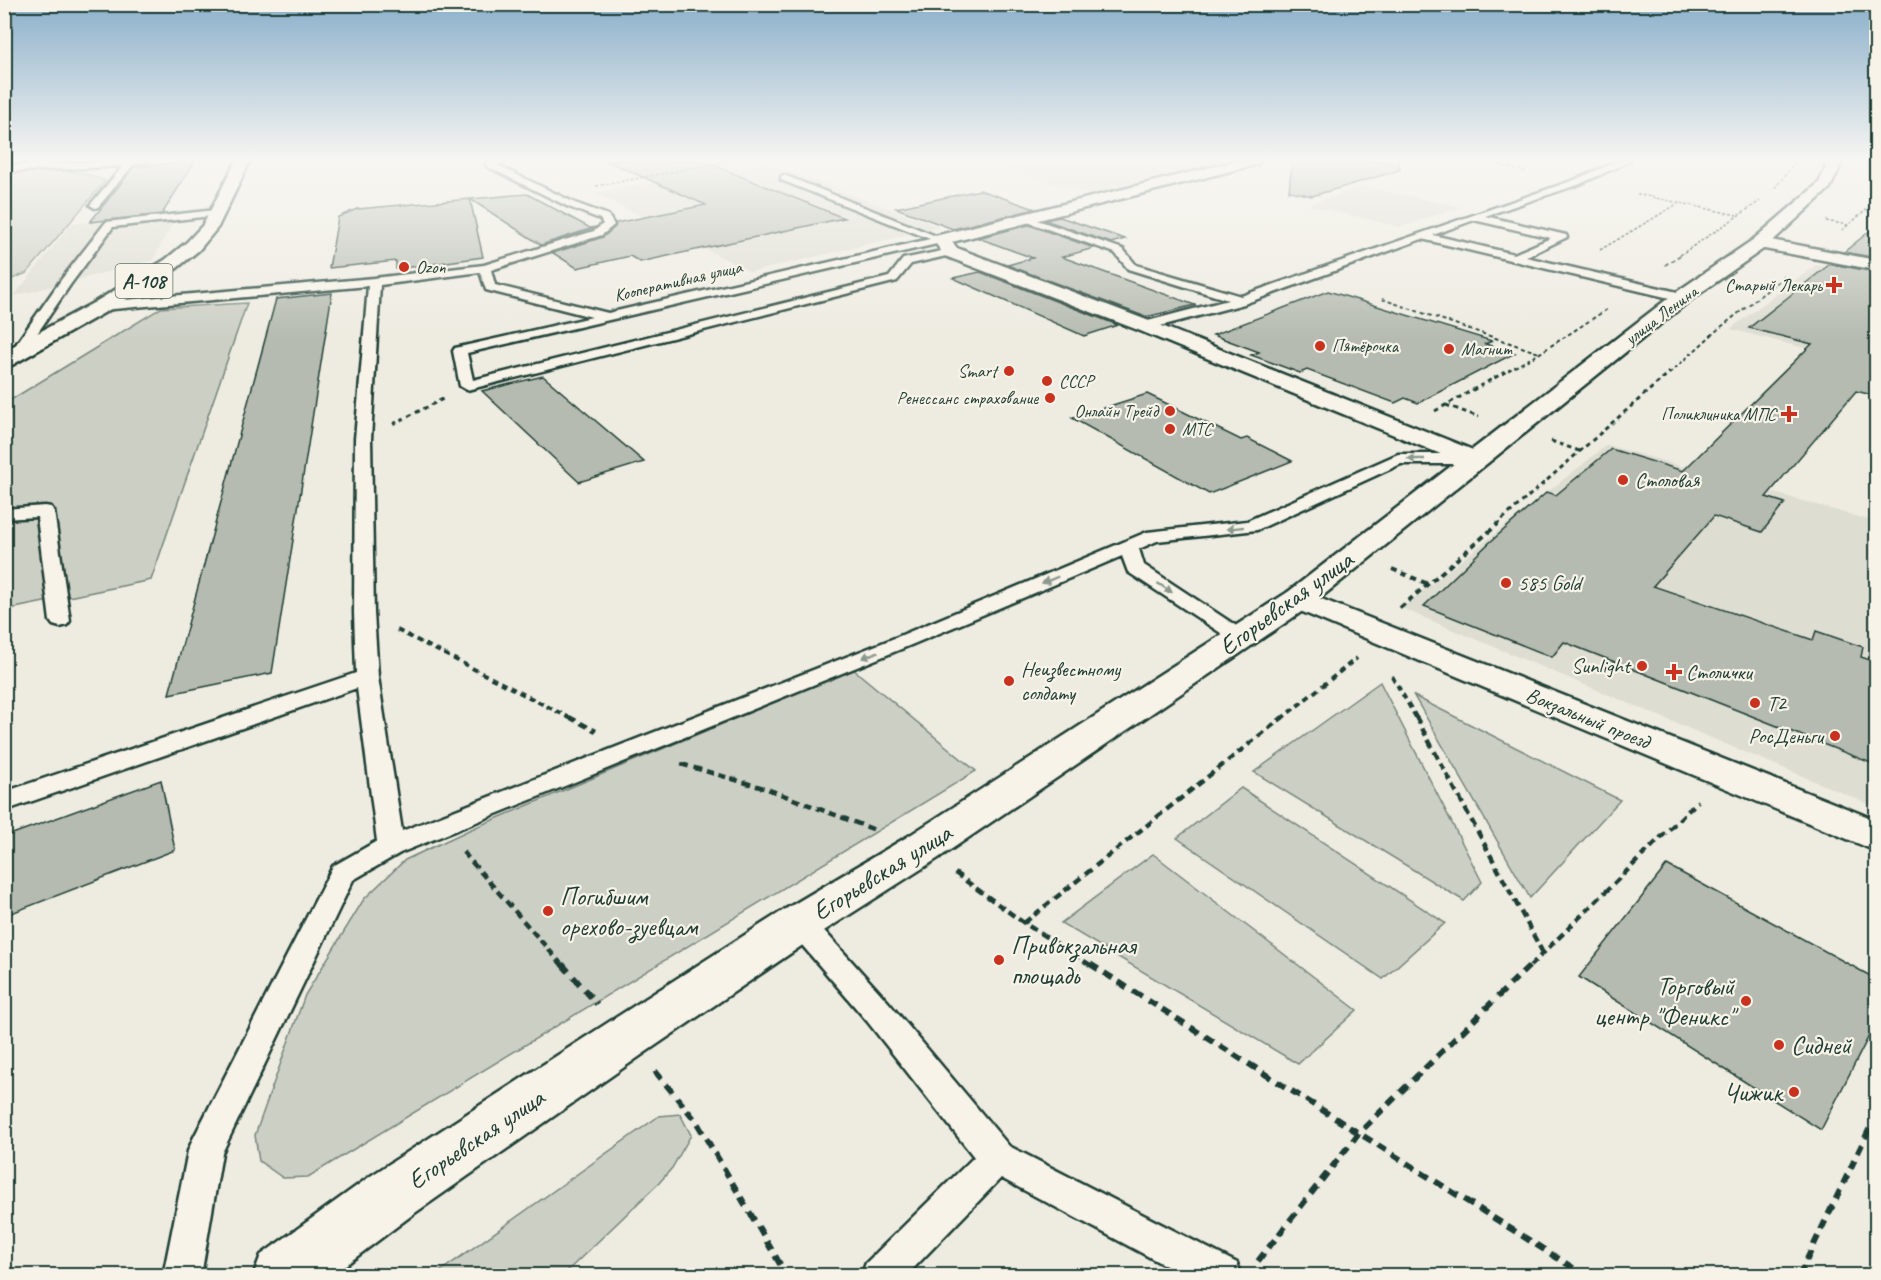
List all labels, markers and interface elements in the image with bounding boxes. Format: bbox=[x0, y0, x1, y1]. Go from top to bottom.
street label: Кооперативная улица bbox=[612, 255, 745, 306]
place label: Ozon bbox=[416, 256, 446, 278]
marker: Ozon bbox=[397, 260, 411, 274]
road number: А-108 bbox=[116, 264, 172, 298]
place label: Старый Лекарь bbox=[1725, 274, 1823, 296]
marker: Старый Лекарь bbox=[1827, 278, 1841, 292]
street label: улица Ленина bbox=[1619, 279, 1703, 350]
place label: Пятёрочка bbox=[1332, 335, 1400, 357]
place label: Магнит bbox=[1461, 338, 1513, 360]
marker: Пятёрочка bbox=[1313, 339, 1327, 353]
marker: Магнит bbox=[1442, 342, 1456, 356]
place label: Smart bbox=[958, 360, 1000, 382]
marker: Smart bbox=[1002, 364, 1016, 378]
place label: СССР bbox=[1059, 370, 1096, 392]
marker: СССР bbox=[1040, 374, 1054, 388]
place label: Ренессанс страхование bbox=[897, 387, 1039, 409]
marker: Ренессанс страхование bbox=[1043, 391, 1057, 405]
place label: Онлайн Трейд bbox=[1075, 400, 1160, 422]
place label: Поликлиника МПС bbox=[1661, 403, 1778, 425]
marker: Онлайн Трейд bbox=[1163, 404, 1177, 418]
marker: Поликлиника МПС bbox=[1780, 405, 1798, 423]
place label: МТС bbox=[1182, 418, 1214, 440]
marker: МТС bbox=[1163, 422, 1177, 436]
one-way arrow bbox=[1406, 454, 1425, 464]
place label: Столовая bbox=[1635, 467, 1701, 493]
marker: Столовая bbox=[1616, 473, 1630, 487]
one-way arrow bbox=[1226, 523, 1245, 533]
street label: Егорьевская улица bbox=[1212, 542, 1361, 663]
place label: 585 Gold bbox=[1518, 570, 1585, 596]
one-way arrow bbox=[1041, 575, 1058, 584]
marker: 585 Gold bbox=[1499, 576, 1513, 590]
one-way arrow bbox=[1157, 582, 1173, 593]
one-way arrow bbox=[861, 651, 879, 660]
place label: Sunlight bbox=[1571, 653, 1632, 679]
place label: Неизвестному солдату bbox=[1021, 656, 1122, 706]
marker: Sunlight bbox=[1635, 659, 1649, 673]
place label: Столички bbox=[1686, 659, 1754, 685]
marker: Столички bbox=[1667, 665, 1681, 679]
marker: Неизвестному солдату bbox=[1002, 674, 1016, 688]
street label: Вокзальный проезд bbox=[1522, 681, 1656, 756]
place label: T2 bbox=[1767, 690, 1788, 716]
marker: T2 bbox=[1748, 696, 1762, 710]
place label: РосДеньги bbox=[1749, 723, 1826, 749]
marker: РосДеньги bbox=[1828, 729, 1842, 743]
street label: Егорьевская улица bbox=[806, 815, 959, 928]
place label: Погибшим орехово-зуевцам bbox=[560, 880, 699, 944]
marker: Погибшим орехово-зуевцам bbox=[541, 904, 555, 918]
place label: Привокзальная площадь bbox=[1011, 929, 1138, 992]
marker: Привокзальная площадь bbox=[992, 953, 1006, 967]
place label: Торговый центр "Феникс" bbox=[1594, 970, 1739, 1033]
marker: Торговый центр "Феникс" bbox=[1739, 994, 1753, 1008]
place label: Сидней bbox=[1791, 1029, 1853, 1062]
marker: Сидней bbox=[1772, 1038, 1786, 1052]
place label: Чижик bbox=[1724, 1076, 1785, 1109]
street label: Егорьевская улица bbox=[401, 1080, 552, 1197]
marker: Чижик bbox=[1787, 1085, 1801, 1099]

